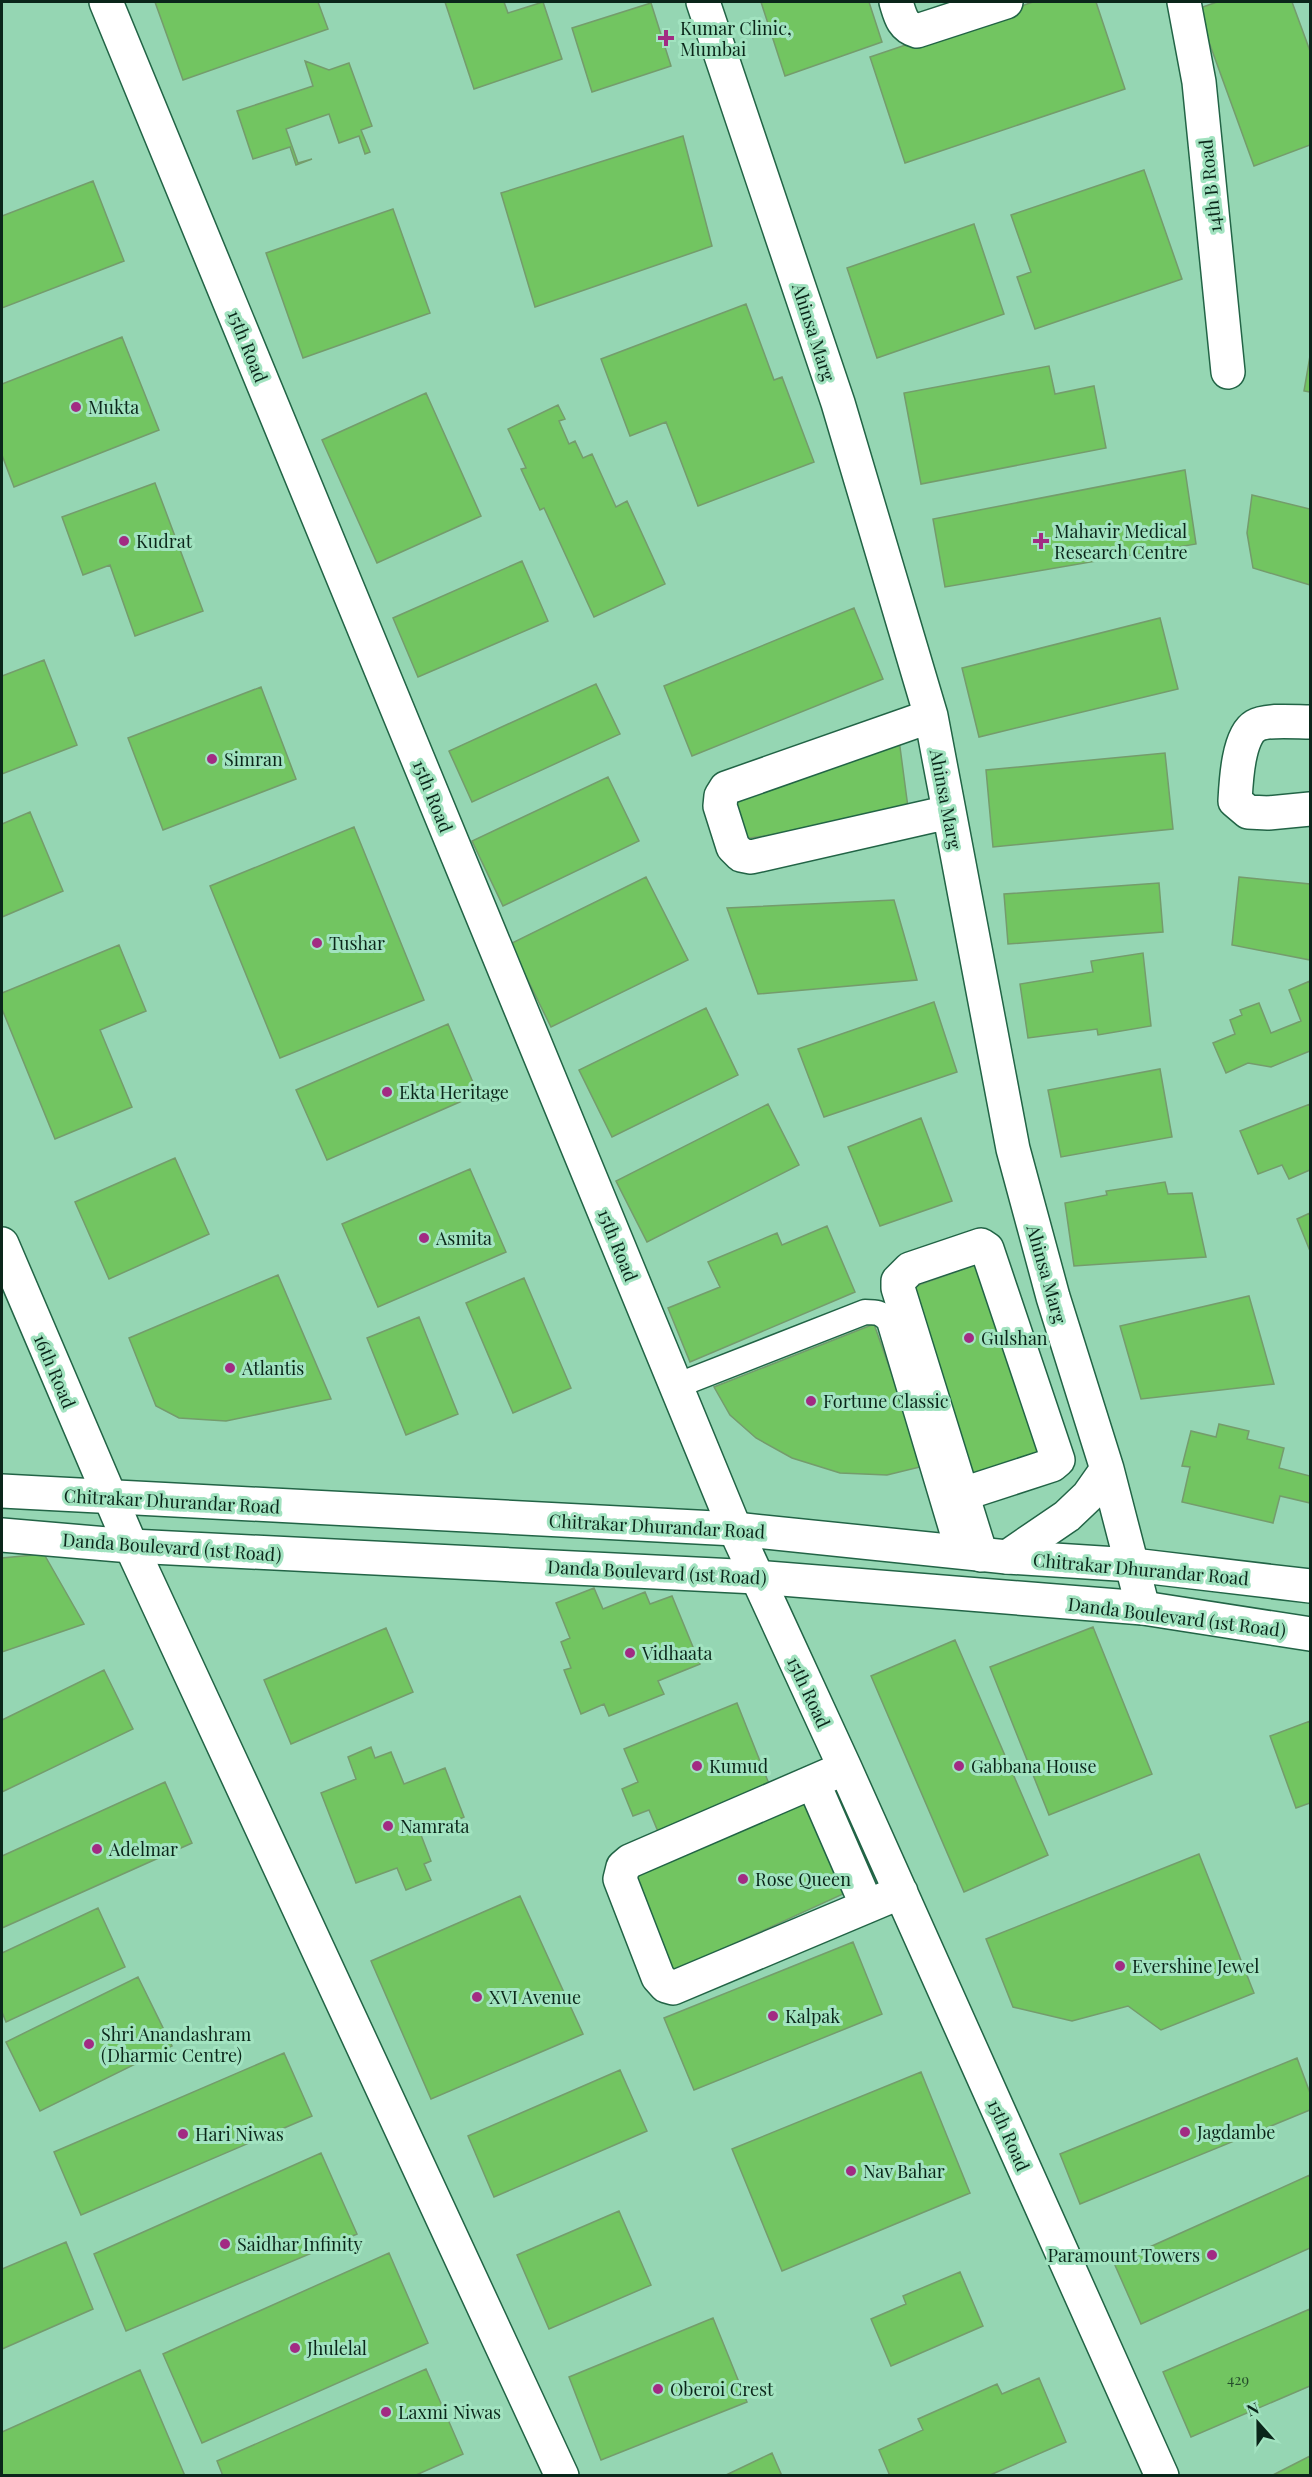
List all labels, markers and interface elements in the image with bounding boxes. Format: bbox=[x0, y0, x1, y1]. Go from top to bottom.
place label: Kumar Clinic, Mumbai bbox=[680, 16, 792, 61]
marker: Kumar Clinic, Mumbai bbox=[657, 29, 675, 47]
street label: 14th B Road bbox=[1193, 138, 1227, 234]
street label: Ahinsa Marg bbox=[787, 279, 841, 384]
street label: 15th Road bbox=[223, 306, 274, 386]
place label: Mukta bbox=[88, 395, 139, 419]
marker: Mukta bbox=[69, 400, 83, 414]
place label: Mahavir Medical Research Centre bbox=[1054, 519, 1188, 564]
place label: Kudrat bbox=[136, 529, 193, 553]
marker: Mahavir Medical Research Centre bbox=[1032, 532, 1050, 550]
marker: Kudrat bbox=[117, 534, 131, 548]
street label: Ahinsa Marg bbox=[924, 746, 968, 851]
place label: Simran bbox=[224, 747, 283, 771]
marker: Simran bbox=[205, 752, 219, 766]
street label: 15th Road bbox=[408, 756, 459, 836]
place label: Tushar bbox=[329, 931, 385, 955]
marker: Tushar bbox=[310, 936, 324, 950]
place label: Ekta Heritage bbox=[399, 1080, 509, 1104]
marker: Ekta Heritage bbox=[380, 1085, 394, 1099]
street label: 15th Road bbox=[593, 1205, 644, 1285]
street label: Ahinsa Marg bbox=[1021, 1221, 1073, 1326]
place label: Asmita bbox=[435, 1226, 492, 1250]
marker: Asmita bbox=[417, 1231, 431, 1245]
place label: Gulshan bbox=[981, 1326, 1048, 1350]
street label: 16th Road bbox=[29, 1330, 82, 1412]
marker: Gulshan bbox=[962, 1331, 976, 1345]
place label: Atlantis bbox=[241, 1356, 304, 1380]
marker: Atlantis bbox=[223, 1361, 237, 1375]
place label: Fortune Classic bbox=[823, 1389, 949, 1413]
marker: Fortune Classic bbox=[804, 1394, 818, 1408]
street label: Chitrakar Dhurandar Road bbox=[63, 1483, 281, 1519]
street label: Chitrakar Dhurandar Road bbox=[548, 1508, 766, 1544]
street label: Danda Boulevard (1st Road) bbox=[62, 1527, 282, 1567]
street label: Chitrakar Dhurandar Road bbox=[1032, 1548, 1250, 1590]
street label: Danda Boulevard (1st Road) bbox=[547, 1554, 767, 1590]
street label: Danda Boulevard (1st Road) bbox=[1067, 1592, 1287, 1642]
place label: Vidhaata bbox=[641, 1641, 712, 1665]
marker: Vidhaata bbox=[623, 1646, 637, 1660]
street label: 15th Road bbox=[782, 1652, 836, 1732]
place label: Kumud bbox=[709, 1754, 769, 1778]
place label: Gabbana House bbox=[971, 1754, 1097, 1778]
marker: Kumud bbox=[690, 1759, 704, 1773]
marker: Gabbana House bbox=[952, 1759, 966, 1773]
place label: Namrata bbox=[400, 1814, 470, 1838]
marker: Namrata bbox=[381, 1819, 395, 1833]
place label: Adelmar bbox=[108, 1837, 178, 1861]
marker: Adelmar bbox=[90, 1842, 104, 1856]
place label: Rose Queen bbox=[755, 1867, 851, 1891]
marker: Rose Queen bbox=[736, 1872, 750, 1886]
place label: Evershine Jewel bbox=[1132, 1954, 1260, 1978]
marker: Evershine Jewel bbox=[1113, 1959, 1127, 1973]
place label: XVI Avenue bbox=[489, 1985, 581, 2009]
marker: XVI Avenue bbox=[470, 1990, 484, 2004]
place label: Kalpak bbox=[785, 2004, 840, 2028]
marker: Kalpak bbox=[766, 2009, 780, 2023]
place label: Shri Anandashram (Dharmic Centre) bbox=[101, 2022, 251, 2067]
marker: Shri Anandashram (Dharmic Centre) bbox=[82, 2037, 96, 2051]
street label: 15th Road bbox=[983, 2095, 1036, 2175]
place label: Jagdambe bbox=[1196, 2120, 1275, 2144]
place label: Hari Niwas bbox=[195, 2122, 284, 2146]
marker: Jagdambe bbox=[1178, 2125, 1192, 2139]
marker: Hari Niwas bbox=[176, 2127, 190, 2141]
place label: Nav Bahar bbox=[863, 2159, 945, 2183]
marker: Nav Bahar bbox=[844, 2164, 858, 2178]
place label: Saidhar Infinity bbox=[237, 2232, 363, 2256]
marker: Saidhar Infinity bbox=[218, 2237, 232, 2251]
place label: Paramount Towers bbox=[1047, 2243, 1200, 2267]
marker: Paramount Towers bbox=[1205, 2248, 1219, 2262]
place label: Jhulelal bbox=[306, 2336, 367, 2360]
marker: Jhulelal bbox=[288, 2341, 302, 2355]
house number: 429 bbox=[1227, 2369, 1249, 2389]
place label: Oberoi Crest bbox=[670, 2377, 774, 2401]
marker: Oberoi Crest bbox=[651, 2382, 665, 2396]
north arrow bbox=[1228, 2393, 1288, 2453]
text: N bbox=[1243, 2396, 1262, 2420]
place label: Laxmi Niwas bbox=[398, 2400, 501, 2424]
marker: Laxmi Niwas bbox=[379, 2405, 393, 2419]

